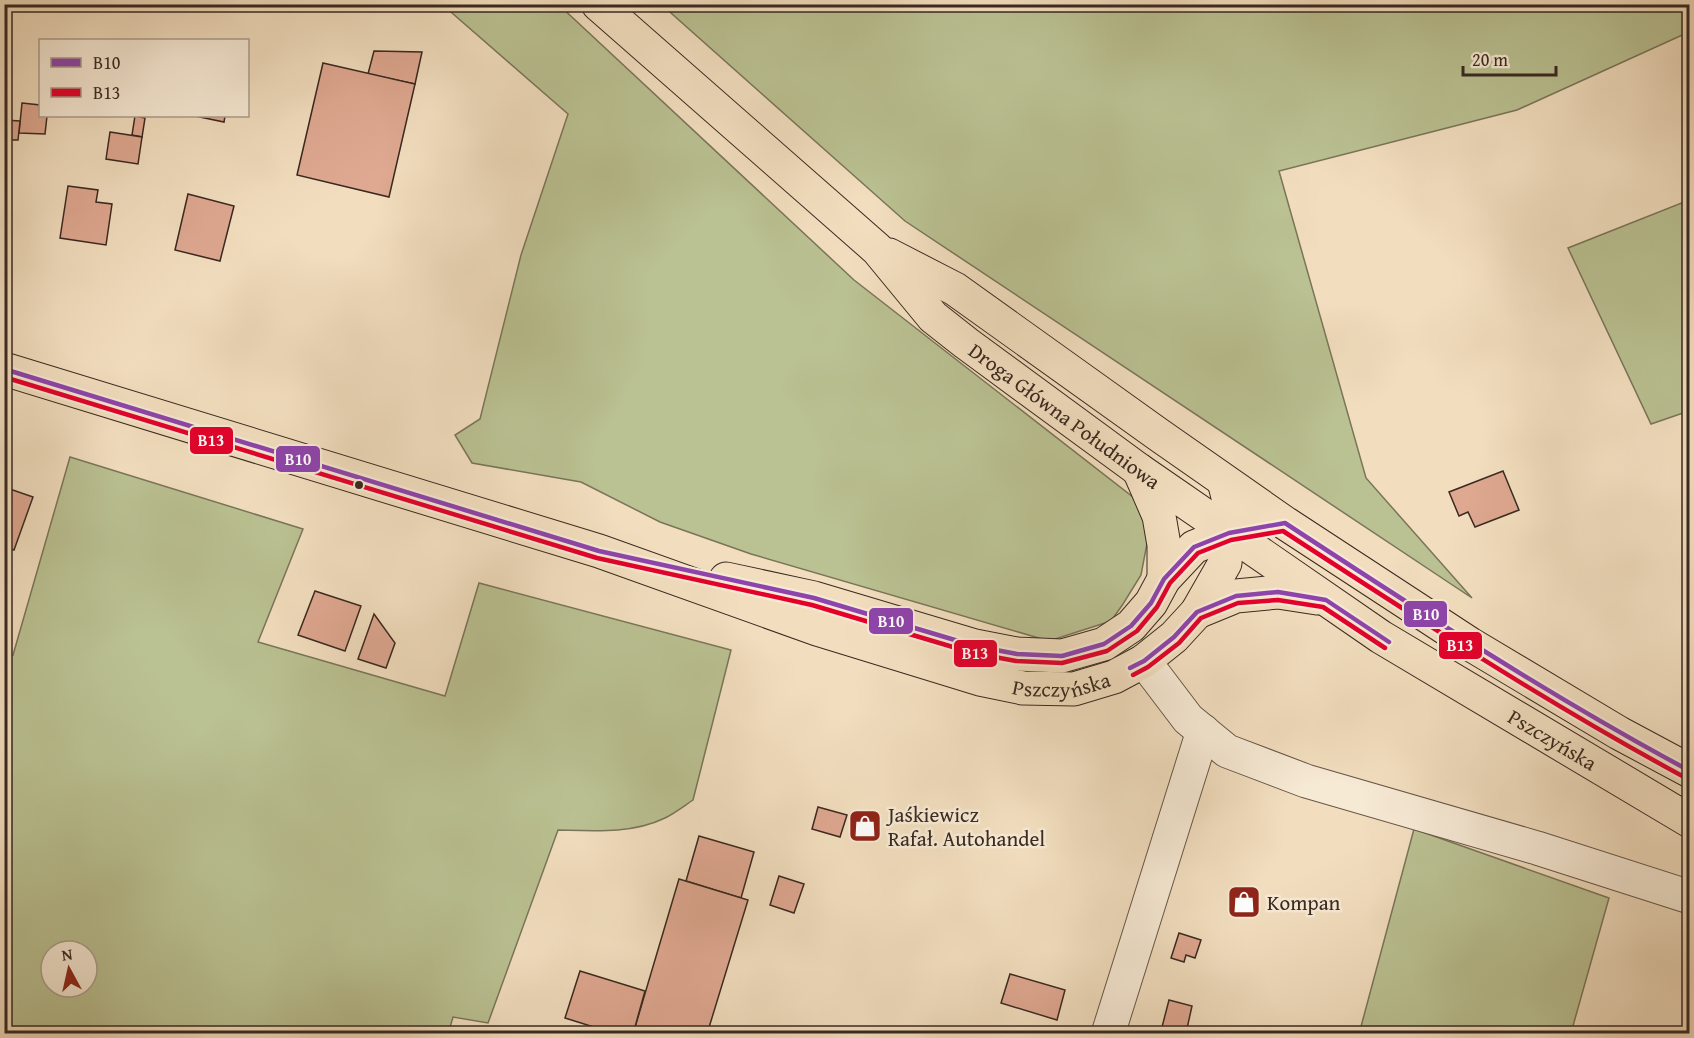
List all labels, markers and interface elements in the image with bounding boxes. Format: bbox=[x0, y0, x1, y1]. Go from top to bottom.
legend bbox=[39, 39, 249, 117]
scale bar bbox=[1463, 39, 1556, 77]
text: 20 m bbox=[1472, 46, 1508, 73]
text: B10 bbox=[93, 49, 121, 76]
text: B13 bbox=[93, 79, 121, 106]
street label: Droga Główna Południowa bbox=[963, 335, 1167, 496]
line badge: B13 bbox=[189, 426, 234, 455]
text: B13 bbox=[198, 428, 224, 452]
line badge: B10 bbox=[275, 445, 321, 473]
text: B10 bbox=[285, 447, 311, 471]
unlabelled marker bbox=[353, 479, 365, 491]
line badge: B10 bbox=[1403, 600, 1448, 628]
text: B10 bbox=[1413, 602, 1439, 626]
line badge: B10 bbox=[868, 607, 914, 635]
text: B10 bbox=[878, 609, 904, 633]
line badge: B13 bbox=[1438, 631, 1483, 660]
text: B13 bbox=[1447, 633, 1473, 657]
line badge: B13 bbox=[953, 639, 998, 668]
text: B13 bbox=[962, 641, 988, 665]
street label: Pszczyńska bbox=[1010, 663, 1114, 705]
street label: Pszczyńska bbox=[1503, 701, 1603, 778]
place label: Jaśkiewicz Rafał. Autohandel bbox=[885, 799, 1045, 854]
shop icon: Jaśkiewicz Rafał. Autohandel bbox=[847, 808, 883, 844]
shop icon: Kompan bbox=[1226, 884, 1262, 920]
place label: Kompan bbox=[1267, 887, 1341, 918]
north arrow bbox=[39, 939, 99, 999]
text: N bbox=[60, 941, 74, 967]

